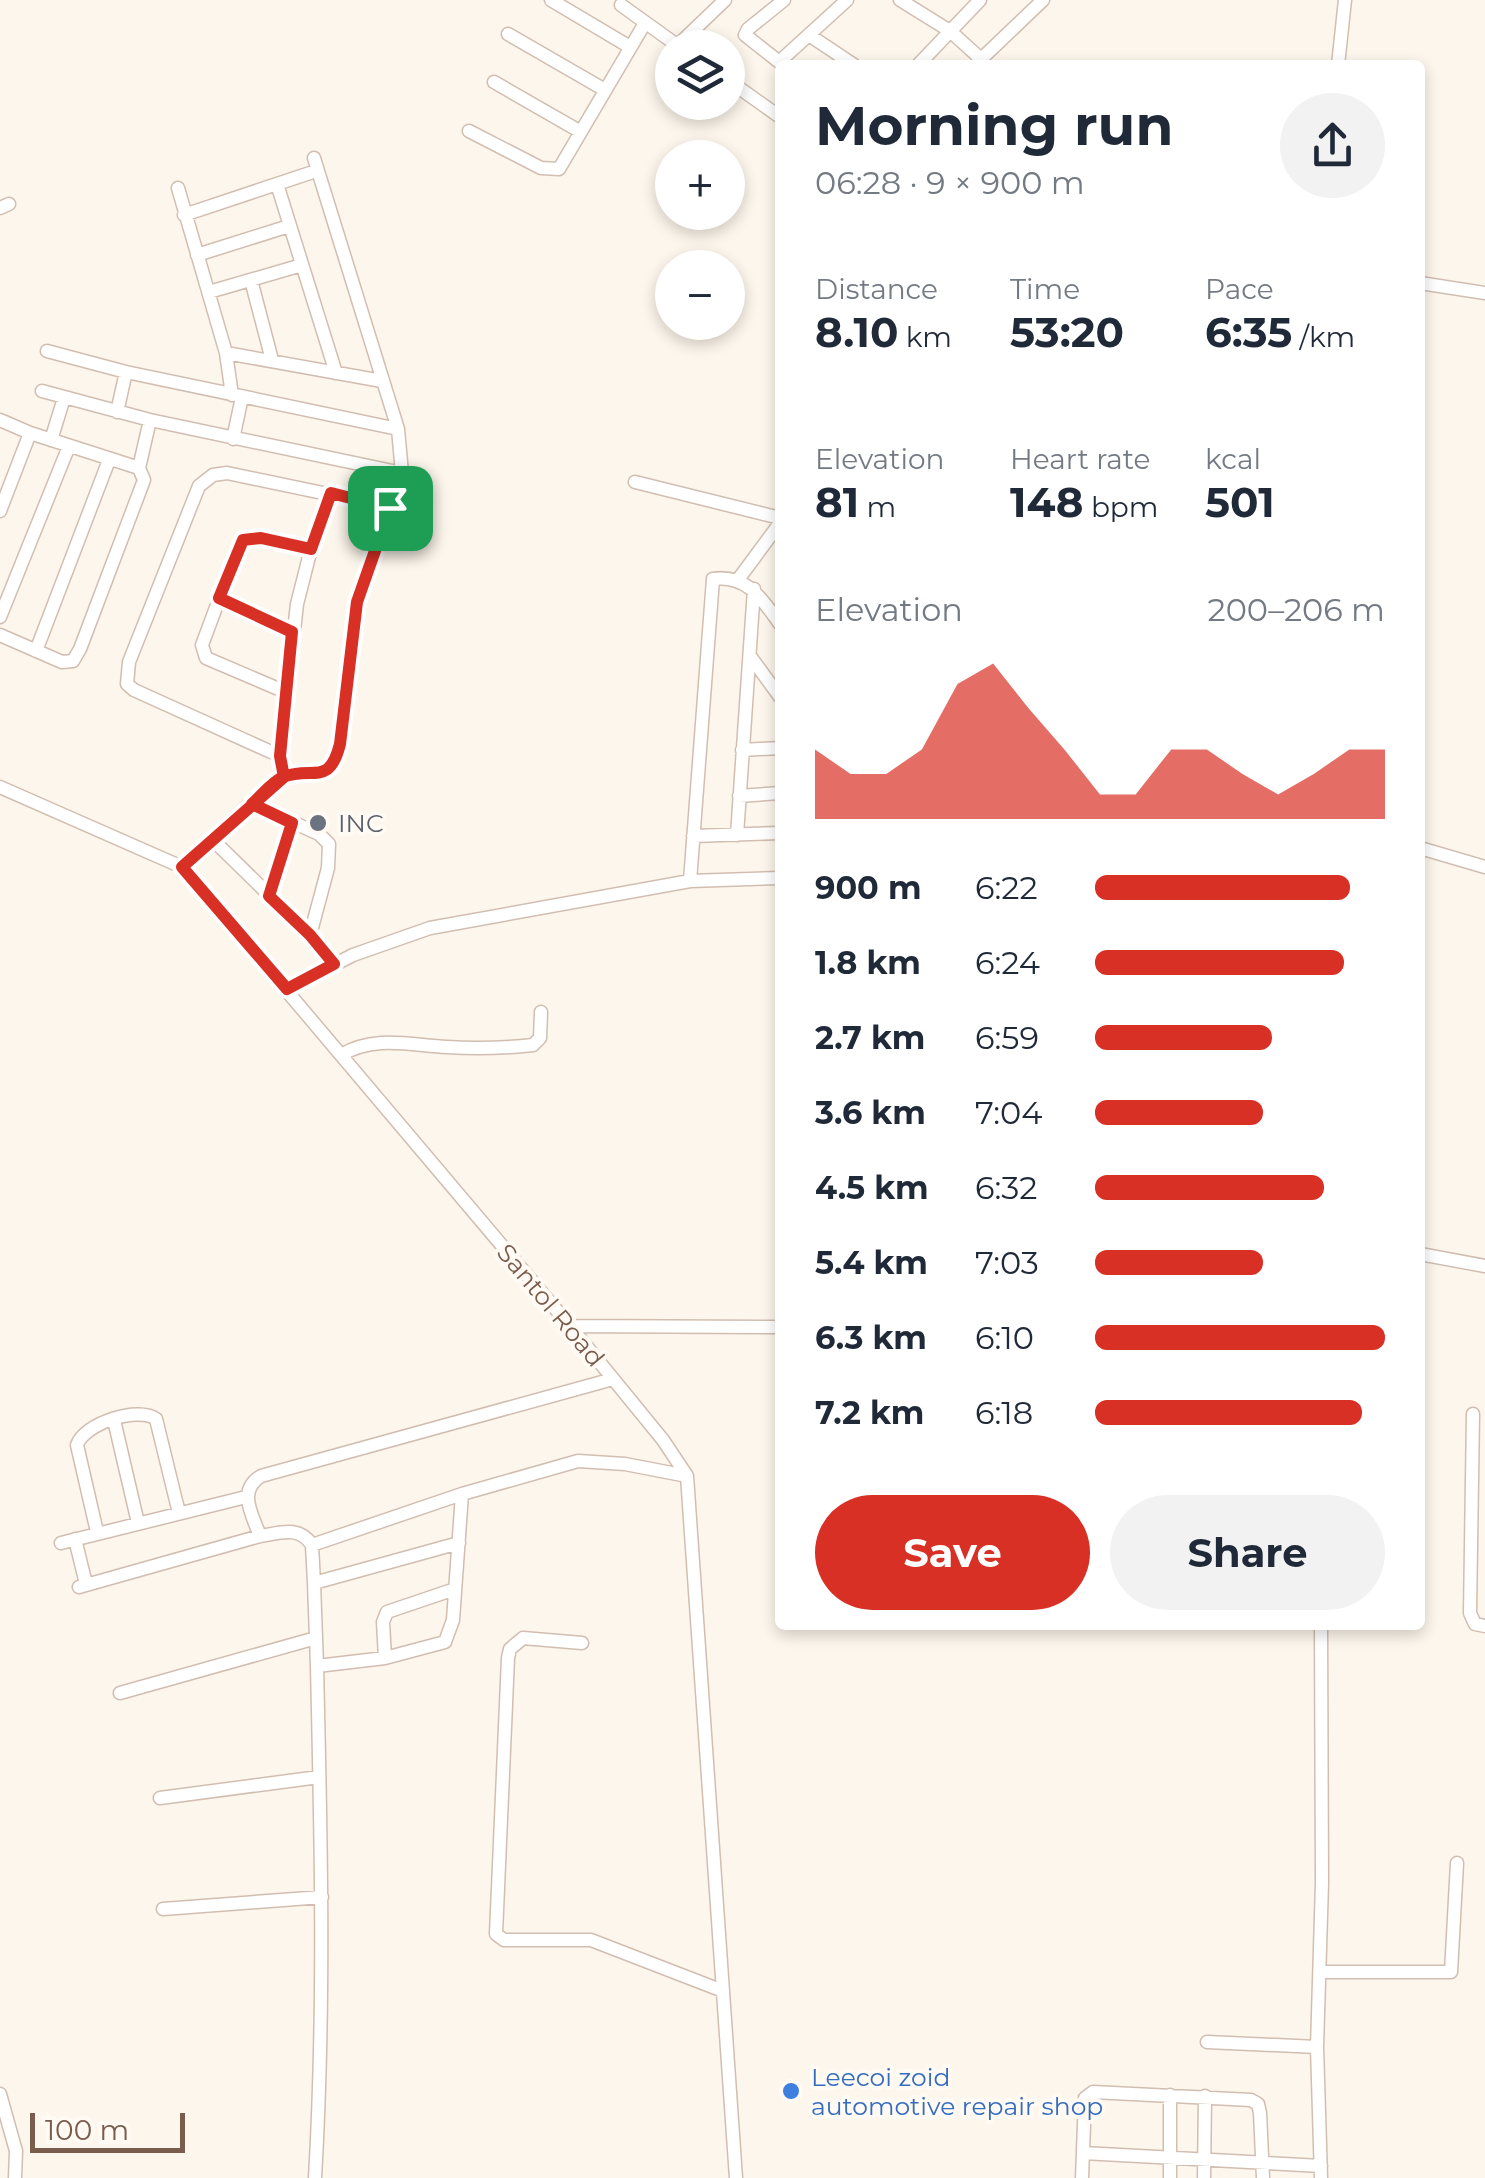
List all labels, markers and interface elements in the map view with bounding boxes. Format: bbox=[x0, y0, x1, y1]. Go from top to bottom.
map controls bbox=[655, 30, 745, 340]
button: layers bbox=[655, 30, 745, 120]
text: Morning run bbox=[815, 92, 1173, 159]
button: share bbox=[1280, 93, 1385, 198]
button: + bbox=[655, 140, 745, 230]
text: 06:28 · 9 × 900 m bbox=[815, 163, 1085, 202]
button: − bbox=[655, 250, 745, 340]
text: Distance bbox=[815, 272, 938, 306]
text: Time bbox=[1010, 272, 1080, 306]
text: Pace bbox=[1205, 272, 1274, 306]
text: 8.10 bbox=[815, 306, 898, 358]
text: 53:20 bbox=[1010, 306, 1124, 358]
text: 6:35 bbox=[1205, 306, 1292, 358]
text: km bbox=[898, 320, 952, 354]
text: /km bbox=[1292, 320, 1355, 354]
text: Elevation bbox=[815, 442, 944, 476]
text: Heart rate bbox=[1010, 442, 1151, 476]
text: kcal bbox=[1205, 442, 1261, 476]
pin bbox=[348, 466, 433, 551]
text: 81 bbox=[815, 476, 859, 528]
text: 148 bbox=[1010, 476, 1084, 528]
text: 501 bbox=[1205, 476, 1275, 528]
icon: arrive bbox=[363, 481, 418, 536]
text: m bbox=[859, 490, 896, 524]
text: bpm bbox=[1084, 490, 1159, 524]
text: Elevation bbox=[815, 590, 963, 629]
text: 200–206 m bbox=[1208, 590, 1385, 629]
place label: INC bbox=[338, 808, 384, 838]
marker: INC bbox=[307, 812, 329, 834]
text: 900 m bbox=[815, 868, 921, 907]
text: 6:22 bbox=[975, 868, 1038, 907]
text: 1.8 km bbox=[815, 943, 921, 982]
text: 6:24 bbox=[975, 943, 1040, 982]
text: 2.7 km bbox=[815, 1018, 925, 1057]
text: 6:59 bbox=[975, 1018, 1039, 1057]
text: 3.6 km bbox=[815, 1093, 926, 1132]
text: 7:04 bbox=[975, 1093, 1042, 1132]
text: 4.5 km bbox=[815, 1168, 929, 1207]
text: 6:32 bbox=[975, 1168, 1037, 1207]
street label: Santol Road bbox=[491, 1238, 611, 1372]
text: 5.4 km bbox=[815, 1243, 928, 1282]
text: 7:03 bbox=[975, 1243, 1039, 1282]
text: 6.3 km bbox=[815, 1318, 927, 1357]
text: 6:10 bbox=[975, 1318, 1034, 1357]
text: 7.2 km bbox=[815, 1393, 924, 1432]
text: 6:18 bbox=[975, 1393, 1033, 1432]
button: Save bbox=[815, 1495, 1090, 1610]
button: Share bbox=[1110, 1495, 1385, 1610]
place label: Leecoi zoid automotive repair shop bbox=[811, 2062, 1103, 2121]
marker: Leecoi zoid automotive repair shop bbox=[780, 2080, 802, 2102]
scale bar bbox=[30, 2108, 185, 2152]
text: 100 m bbox=[45, 2113, 129, 2147]

